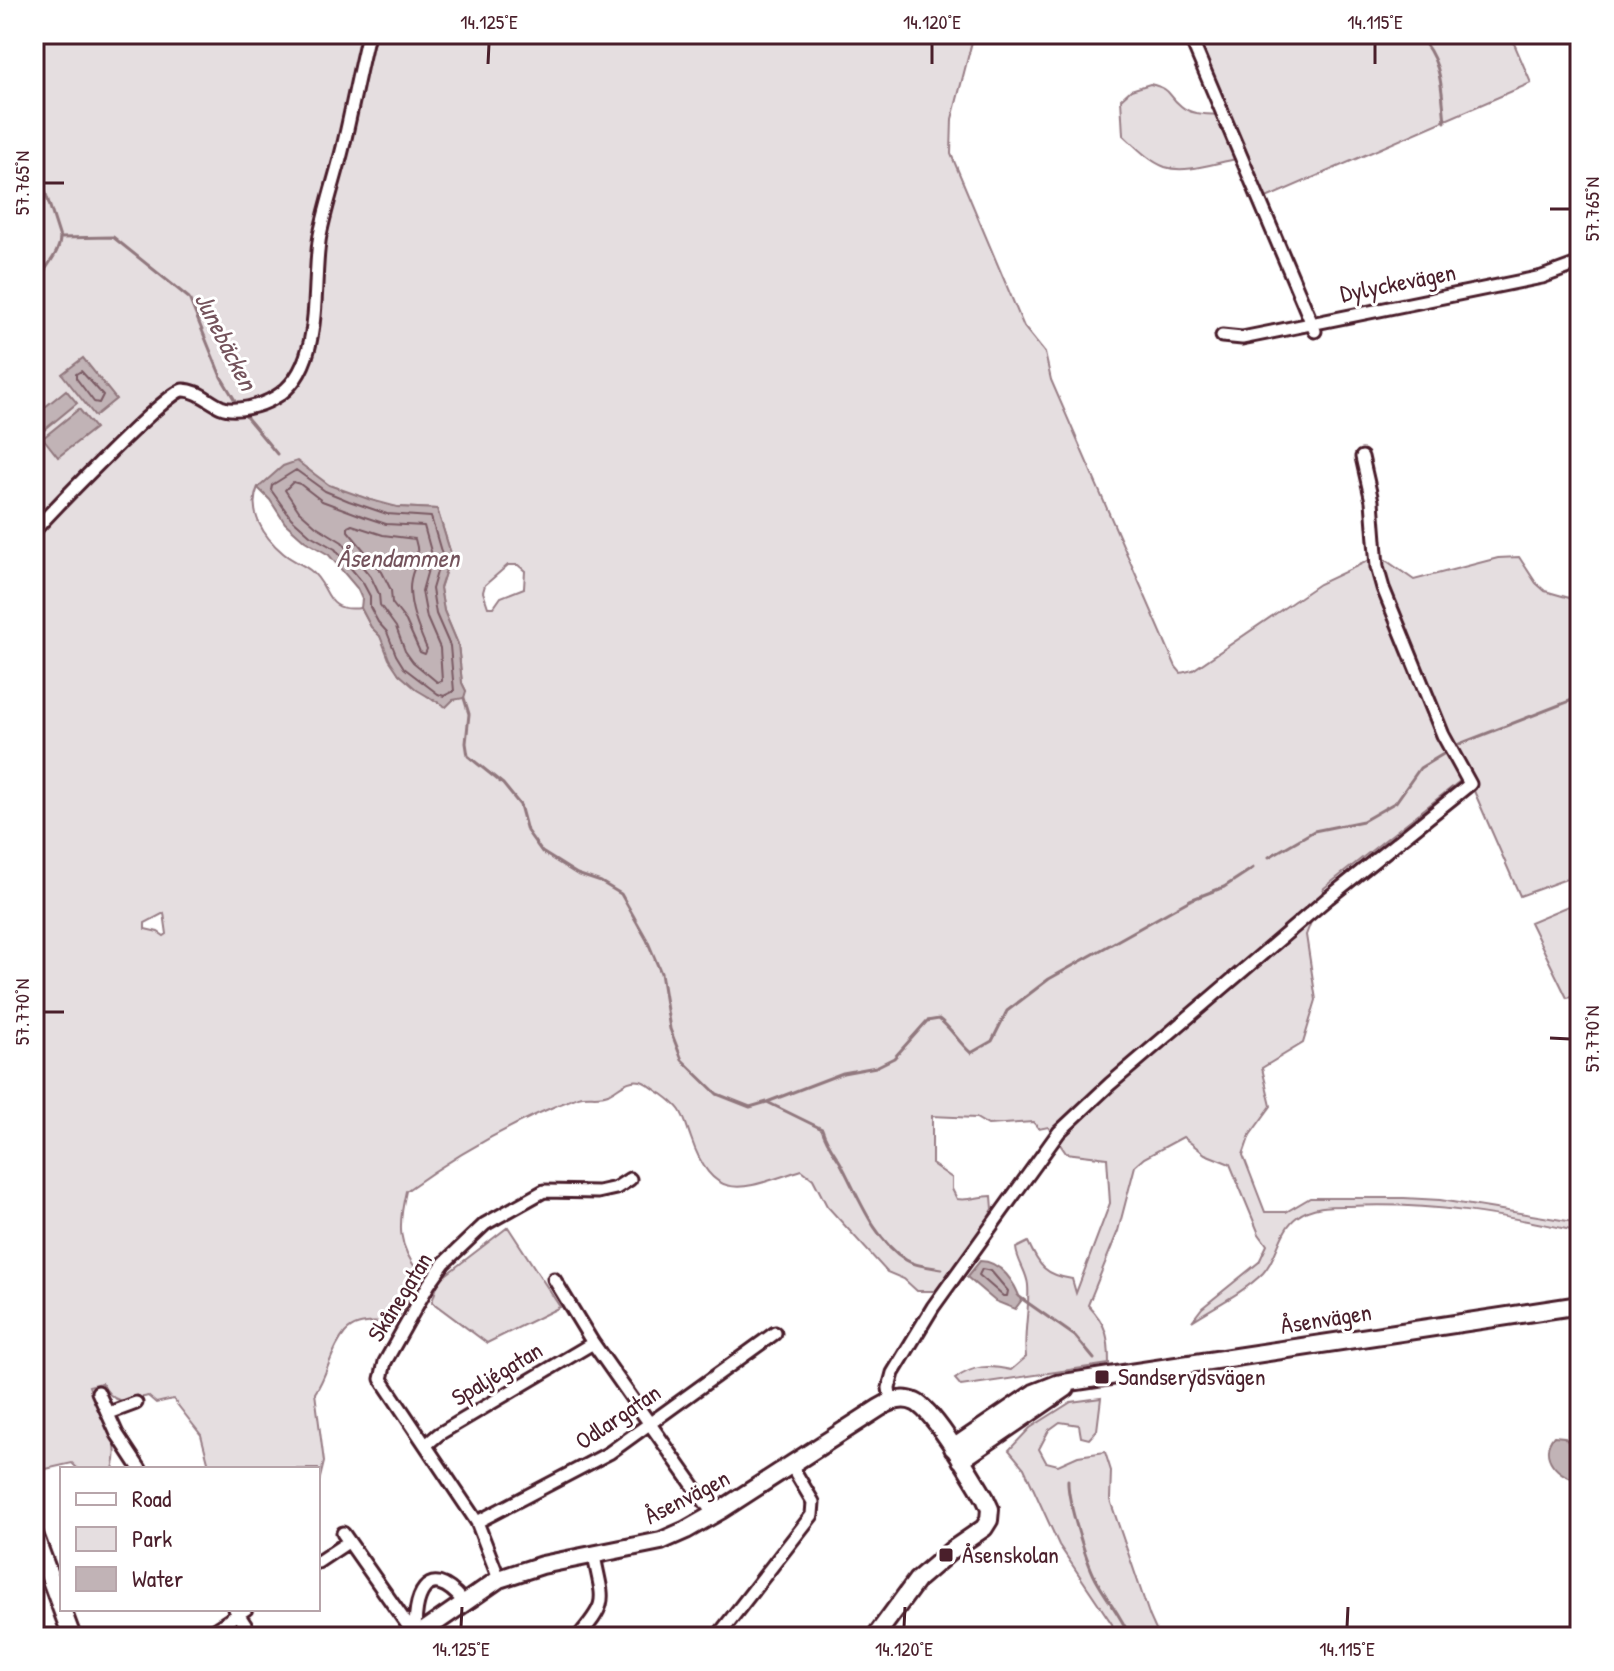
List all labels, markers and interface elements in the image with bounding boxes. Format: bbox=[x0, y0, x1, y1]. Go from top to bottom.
text: 14.125°E bbox=[460, 8, 518, 35]
text: 14.120°E bbox=[903, 8, 961, 35]
text: 14.115°E bbox=[1347, 8, 1403, 35]
text: 57.765°N bbox=[8, 151, 35, 215]
text: 57.765°N bbox=[1578, 177, 1605, 241]
street label: Dylyckevägen bbox=[1337, 255, 1458, 309]
water label: Junebäcken bbox=[187, 286, 267, 398]
water label: Åsendammen bbox=[337, 540, 462, 575]
text: 57.770°N bbox=[8, 979, 35, 1045]
text: 57.770°N bbox=[1578, 1006, 1605, 1072]
street label: Skånegatan bbox=[359, 1246, 439, 1347]
street label: Åsenvägen bbox=[1278, 1295, 1374, 1341]
street label: Spaljégatan bbox=[445, 1333, 548, 1413]
place label: Sandserydsvägen bbox=[1118, 1360, 1266, 1392]
marker: Sandserydsvägen bbox=[1093, 1368, 1111, 1386]
street label: Odlargatan bbox=[569, 1376, 666, 1456]
street label: Åsenvägen bbox=[639, 1461, 735, 1531]
legend bbox=[60, 1467, 320, 1611]
text: Road bbox=[132, 1482, 171, 1514]
text: Park bbox=[132, 1522, 172, 1554]
place label: Åsenskolan bbox=[962, 1538, 1059, 1570]
marker: Åsenskolan bbox=[937, 1546, 955, 1564]
text: Water bbox=[132, 1562, 183, 1594]
text: 14.125°E bbox=[432, 1635, 490, 1662]
text: 14.120°E bbox=[875, 1635, 933, 1662]
text: 14.115°E bbox=[1319, 1635, 1375, 1662]

